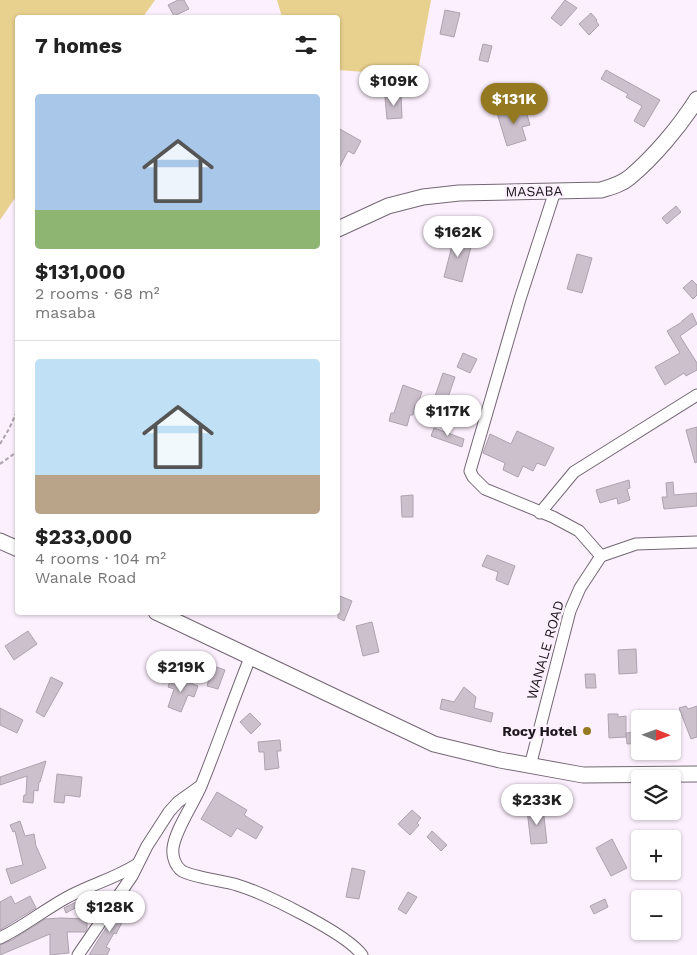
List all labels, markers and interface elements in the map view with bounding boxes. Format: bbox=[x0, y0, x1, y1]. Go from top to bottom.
icon: filters bbox=[292, 31, 320, 59]
text: 7 homes bbox=[35, 33, 122, 58]
pin: $109K bbox=[359, 64, 429, 107]
text: $109K bbox=[370, 71, 418, 90]
pin: $131K bbox=[479, 82, 549, 125]
text: $131K bbox=[492, 89, 536, 108]
icon: home bbox=[133, 126, 223, 216]
street label: MASABA bbox=[505, 183, 563, 199]
pin: $162K bbox=[423, 216, 493, 258]
text: $162K bbox=[434, 222, 482, 241]
text: $131,000 bbox=[35, 259, 125, 284]
text: 2 rooms · 68 m² bbox=[35, 284, 160, 303]
text: masaba bbox=[35, 303, 96, 322]
icon: home bbox=[133, 392, 223, 482]
pin: $117K bbox=[413, 394, 483, 437]
text: $117K bbox=[426, 401, 470, 420]
text: $233,000 bbox=[35, 524, 132, 549]
text: 4 rooms · 104 m² bbox=[35, 549, 166, 568]
text: Wanale Road bbox=[35, 568, 136, 587]
street label: WANALE ROAD bbox=[523, 599, 567, 701]
pin: $219K bbox=[146, 650, 216, 693]
text: $219K bbox=[157, 657, 205, 676]
north arrow bbox=[631, 710, 681, 760]
map controls bbox=[631, 710, 681, 940]
place label: Rocy Hotel bbox=[502, 723, 577, 739]
marker: Rocy Hotel bbox=[581, 725, 593, 737]
button: layers bbox=[631, 770, 681, 820]
pin: $233K bbox=[502, 784, 572, 826]
text: $233K bbox=[512, 790, 562, 809]
button: + bbox=[631, 830, 681, 880]
pin: $128K bbox=[75, 890, 145, 933]
button: − bbox=[631, 890, 681, 940]
text: $128K bbox=[86, 897, 134, 916]

